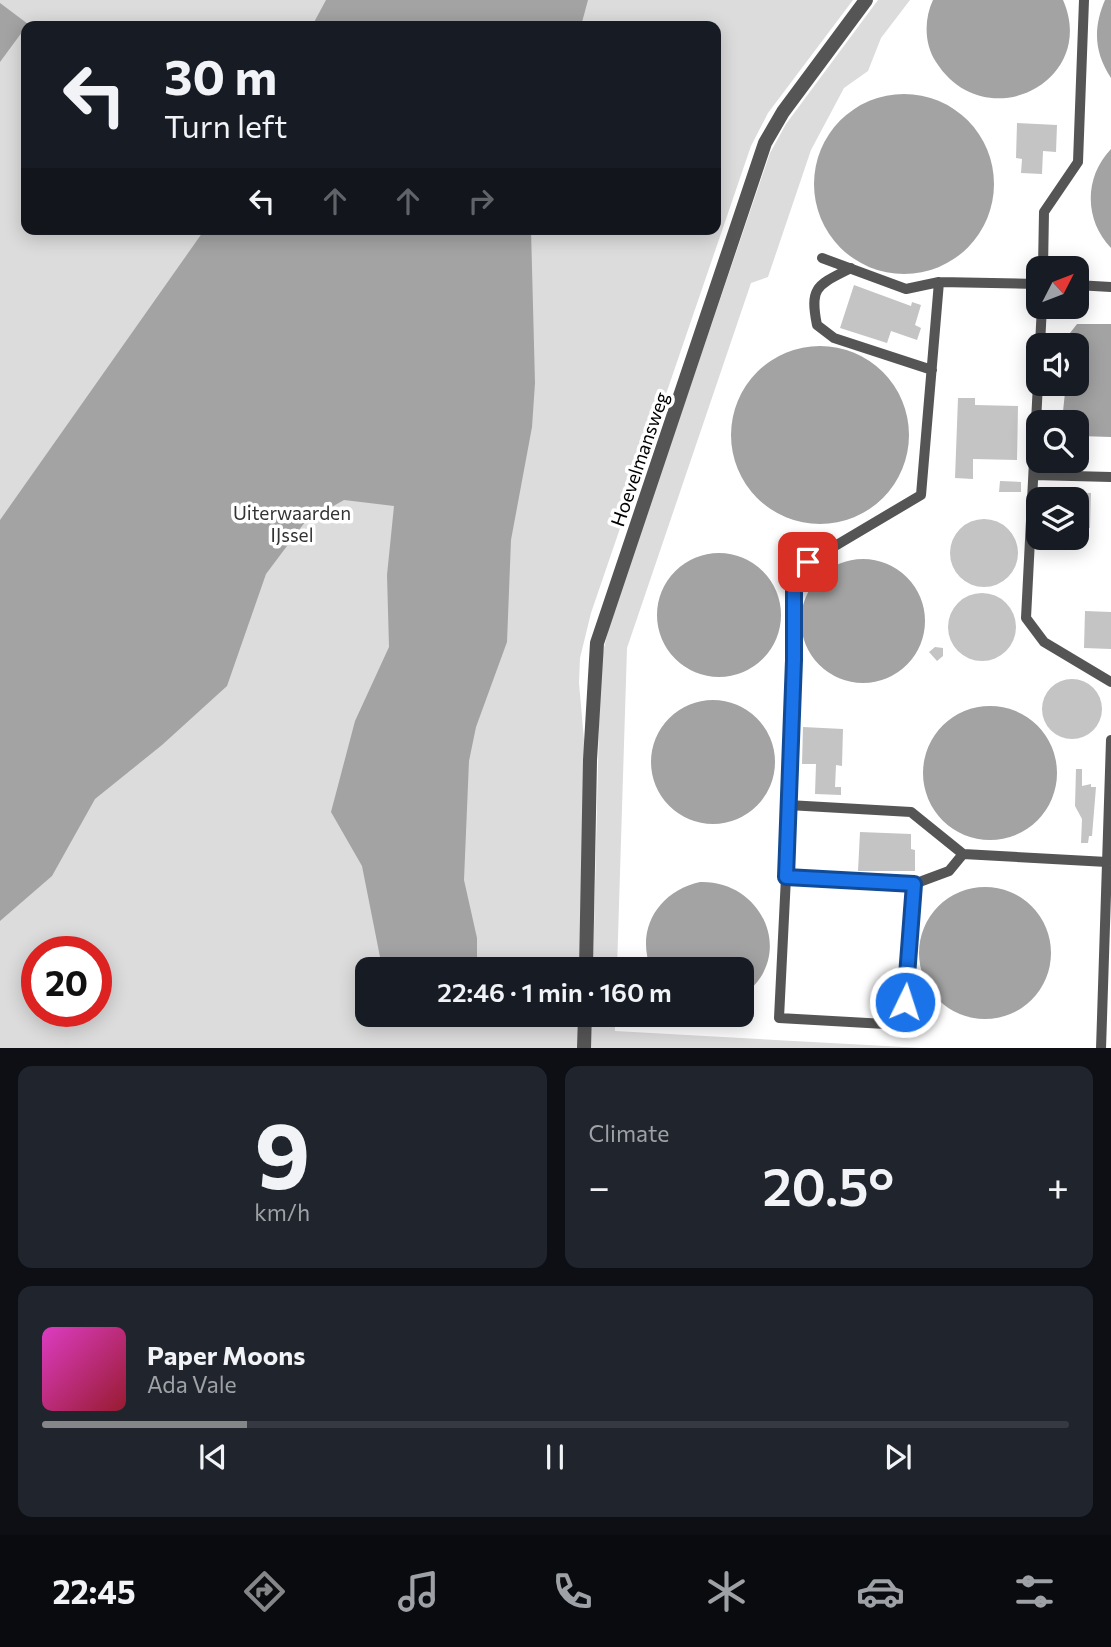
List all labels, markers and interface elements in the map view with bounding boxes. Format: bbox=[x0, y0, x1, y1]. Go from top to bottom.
text: 30 m bbox=[164, 45, 277, 105]
icon: left bbox=[49, 49, 140, 140]
text: Turn left bbox=[164, 105, 288, 145]
icon: left bbox=[243, 182, 281, 220]
icon: ahead bbox=[316, 182, 354, 220]
icon: ahead bbox=[389, 182, 427, 220]
icon: right bbox=[462, 182, 500, 220]
north arrow bbox=[1026, 256, 1088, 318]
map controls bbox=[1026, 256, 1089, 550]
button: sound bbox=[1026, 333, 1089, 396]
street label: Hoevelmansweg bbox=[605, 389, 673, 529]
button: search bbox=[1026, 410, 1089, 473]
button: layers bbox=[1026, 487, 1089, 550]
park label: Uiterwaarden IJssel bbox=[233, 501, 351, 546]
pin bbox=[778, 532, 838, 592]
icon: arrive bbox=[789, 543, 827, 581]
speed limit sign: 20 bbox=[21, 936, 112, 1027]
position arrow bbox=[868, 965, 942, 1039]
text: 22:46 · 1 min · 160 m bbox=[437, 976, 672, 1007]
text: 9 bbox=[254, 1096, 310, 1208]
text: Climate bbox=[589, 1119, 670, 1147]
text: 20.5° bbox=[762, 1153, 894, 1217]
text: − bbox=[589, 1162, 610, 1209]
text: + bbox=[1047, 1162, 1069, 1209]
text: km/h bbox=[254, 1198, 310, 1226]
text: Paper Moons bbox=[147, 1339, 305, 1370]
text: Ada Vale bbox=[147, 1370, 237, 1398]
icon: previous bbox=[194, 1438, 232, 1476]
icon: pause bbox=[536, 1438, 574, 1476]
icon: next bbox=[879, 1438, 917, 1476]
icon: directions bbox=[240, 1567, 289, 1616]
icon: music bbox=[394, 1567, 443, 1616]
icon: phone bbox=[548, 1567, 597, 1616]
icon: climate bbox=[702, 1567, 751, 1616]
icon: car bbox=[856, 1567, 905, 1616]
icon: filters bbox=[1010, 1567, 1059, 1616]
text: 22:45 bbox=[52, 1571, 136, 1611]

